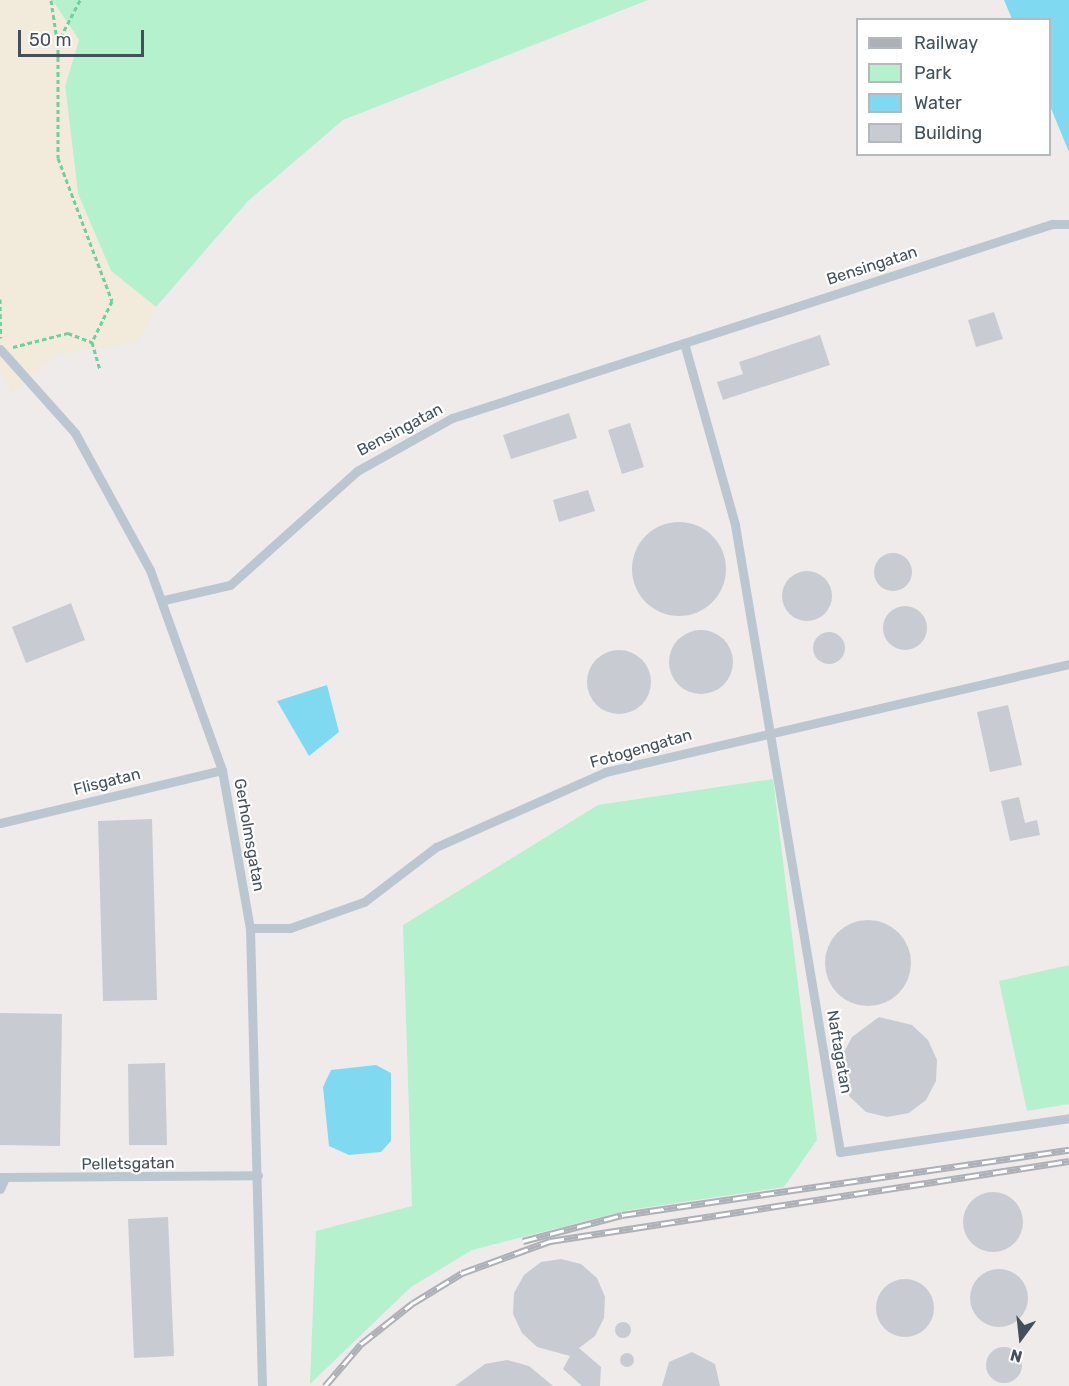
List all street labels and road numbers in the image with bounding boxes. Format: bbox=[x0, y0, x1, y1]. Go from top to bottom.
street label: Bensingatan bbox=[824, 242, 920, 290]
street label: Bensingatan bbox=[354, 399, 446, 461]
street label: Fotogengatan bbox=[588, 725, 694, 773]
street label: Flisgatan bbox=[72, 764, 142, 800]
street label: Gerholmsgatan bbox=[230, 777, 268, 893]
street label: Naftagatan bbox=[822, 1009, 856, 1095]
street label: Pelletsgatan bbox=[81, 1154, 175, 1174]

